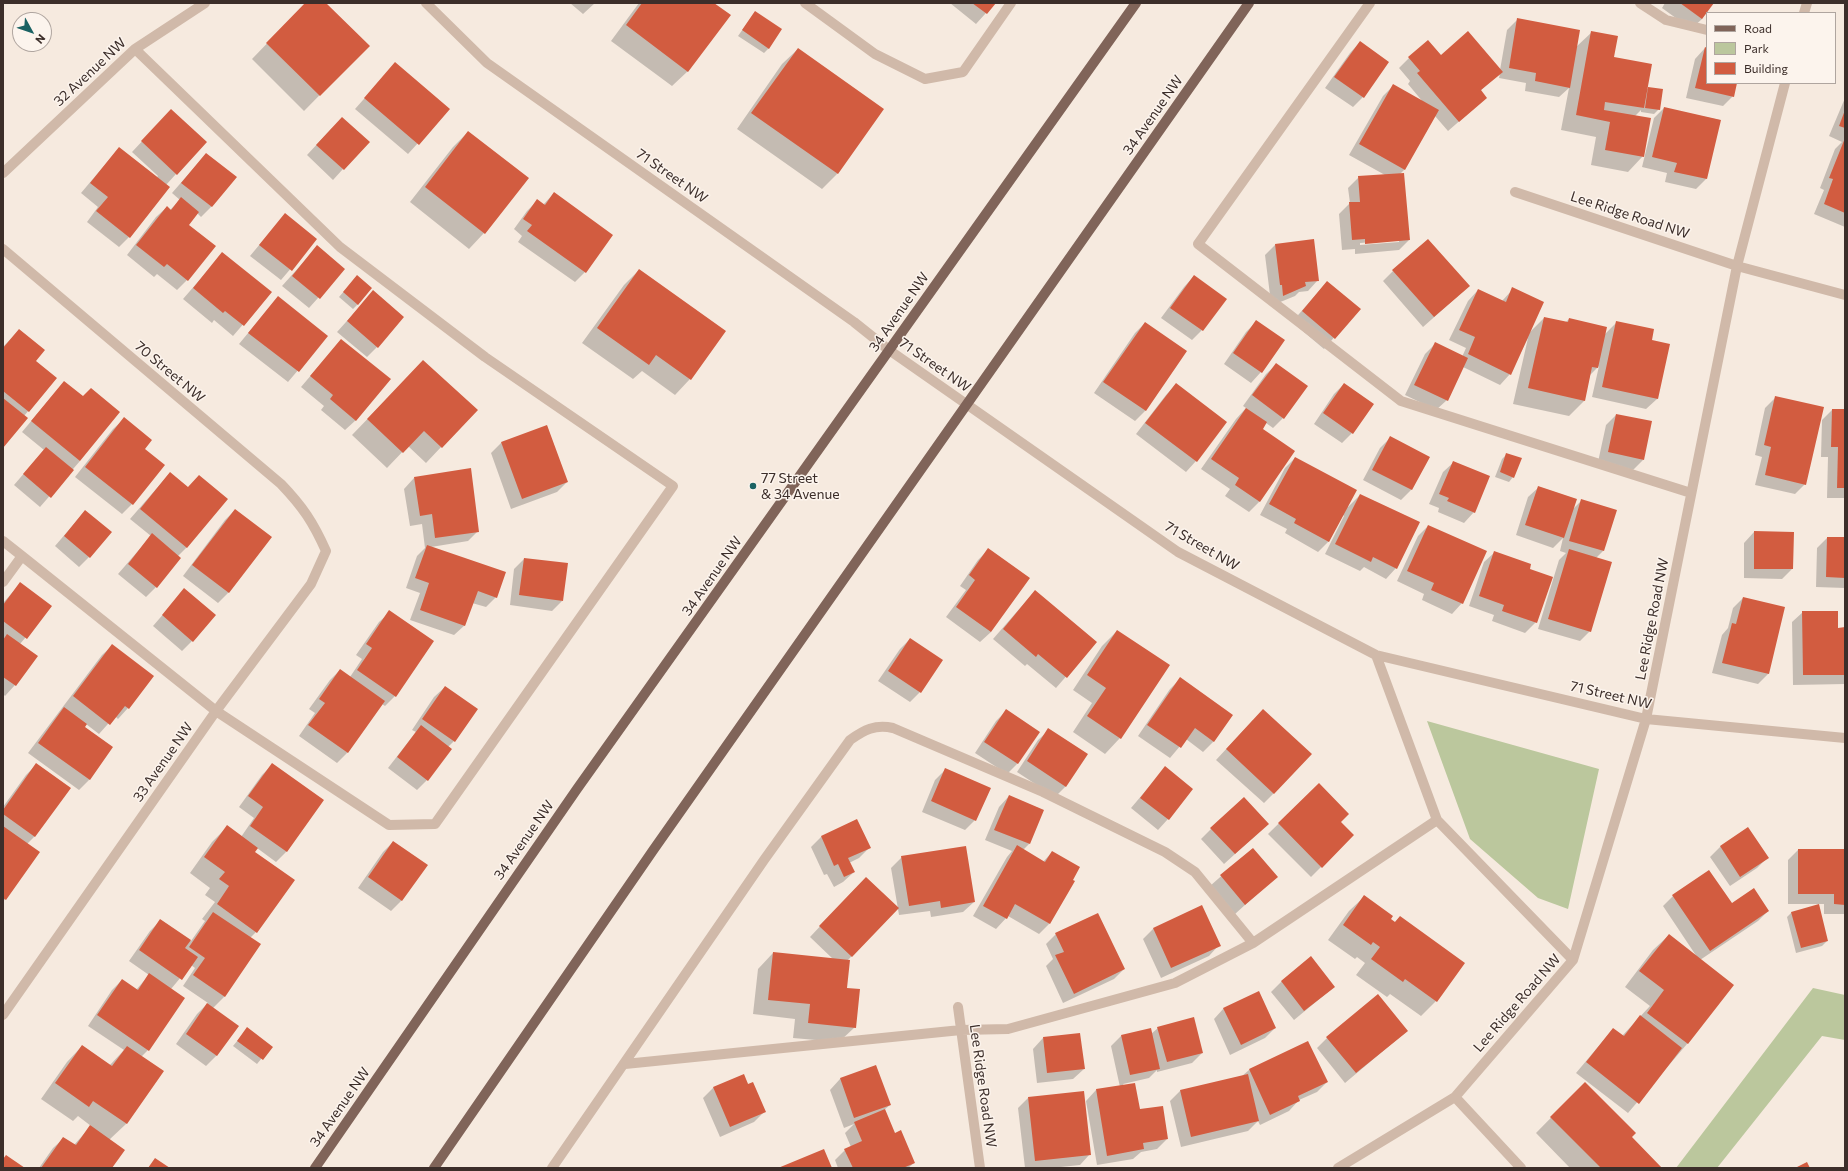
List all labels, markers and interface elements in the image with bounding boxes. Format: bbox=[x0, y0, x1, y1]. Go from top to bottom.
north arrow bbox=[12, 12, 52, 52]
legend bbox=[1706, 12, 1836, 84]
text: Road bbox=[1744, 21, 1772, 35]
text: N bbox=[33, 32, 48, 47]
street label: 32 Avenue NW bbox=[50, 34, 130, 110]
text: Park bbox=[1744, 41, 1769, 55]
text: Building bbox=[1744, 61, 1788, 75]
street label: 34 Avenue NW bbox=[1119, 72, 1187, 158]
street label: 71 Street NW bbox=[633, 145, 711, 207]
street label: Lee Ridge Road NW bbox=[1568, 188, 1692, 242]
street label: 34 Avenue NW bbox=[865, 269, 933, 355]
street label: 71 Street NW bbox=[896, 334, 974, 396]
street label: 70 Street NW bbox=[132, 338, 208, 406]
place label: 77 Street & 34 Avenue bbox=[761, 470, 840, 502]
marker: 77 Street & 34 Avenue bbox=[748, 481, 758, 491]
street label: 71 Street NW bbox=[1162, 518, 1242, 574]
street label: 34 Avenue NW bbox=[678, 533, 746, 619]
street label: Lee Ridge Road NW bbox=[1632, 556, 1672, 682]
street label: 71 Street NW bbox=[1569, 677, 1653, 713]
street label: 33 Avenue NW bbox=[130, 719, 196, 805]
street label: 34 Avenue NW bbox=[490, 797, 558, 883]
street label: Lee Ridge Road NW bbox=[1470, 951, 1564, 1055]
street label: Lee Ridge Road NW bbox=[966, 1023, 1000, 1149]
street label: 34 Avenue NW bbox=[306, 1064, 374, 1150]

